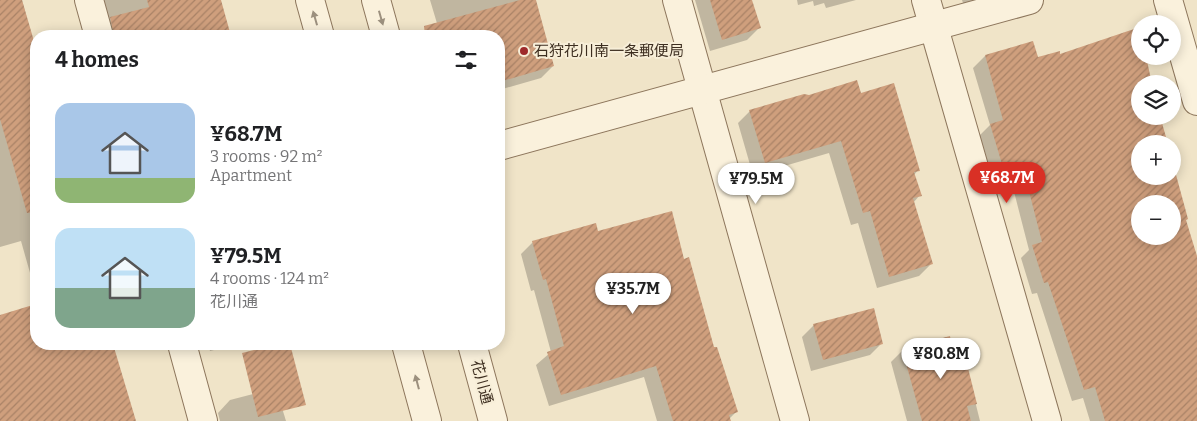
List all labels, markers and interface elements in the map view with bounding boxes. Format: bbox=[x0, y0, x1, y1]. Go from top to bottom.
one-way arrow bbox=[311, 11, 319, 26]
one-way arrow bbox=[378, 11, 386, 26]
map controls bbox=[1131, 15, 1181, 245]
button: locate bbox=[1131, 15, 1181, 65]
place label: 石狩花川南一条郵便局 bbox=[534, 42, 684, 60]
marker: 石狩花川南一条郵便局 bbox=[518, 45, 530, 57]
icon: filters bbox=[452, 46, 480, 74]
text: 4 homes bbox=[55, 47, 139, 73]
button: layers bbox=[1131, 75, 1181, 125]
text: ¥68.7M bbox=[210, 121, 282, 147]
icon: home bbox=[95, 123, 155, 183]
button: + bbox=[1131, 135, 1181, 185]
text: 3 rooms · 92 m² bbox=[210, 147, 322, 166]
pin: ¥79.5M bbox=[715, 162, 797, 205]
pin: ¥68.7M bbox=[966, 162, 1048, 204]
text: Apartment bbox=[210, 166, 292, 185]
text: ¥68.7M bbox=[979, 168, 1035, 187]
text: ¥79.5M bbox=[729, 169, 783, 188]
button: − bbox=[1131, 195, 1181, 245]
text: ¥79.5M bbox=[210, 243, 282, 269]
icon: home bbox=[95, 248, 155, 308]
text: 4 rooms · 124 m² bbox=[210, 269, 329, 288]
pin: ¥35.7M bbox=[592, 272, 674, 315]
text: ¥35.7M bbox=[606, 279, 660, 298]
text: 花川通 bbox=[210, 292, 258, 311]
pin: ¥80.8M bbox=[900, 338, 982, 380]
text: ¥80.8M bbox=[912, 344, 970, 363]
street label: 花川通 bbox=[467, 358, 497, 406]
one-way arrow bbox=[413, 375, 421, 390]

